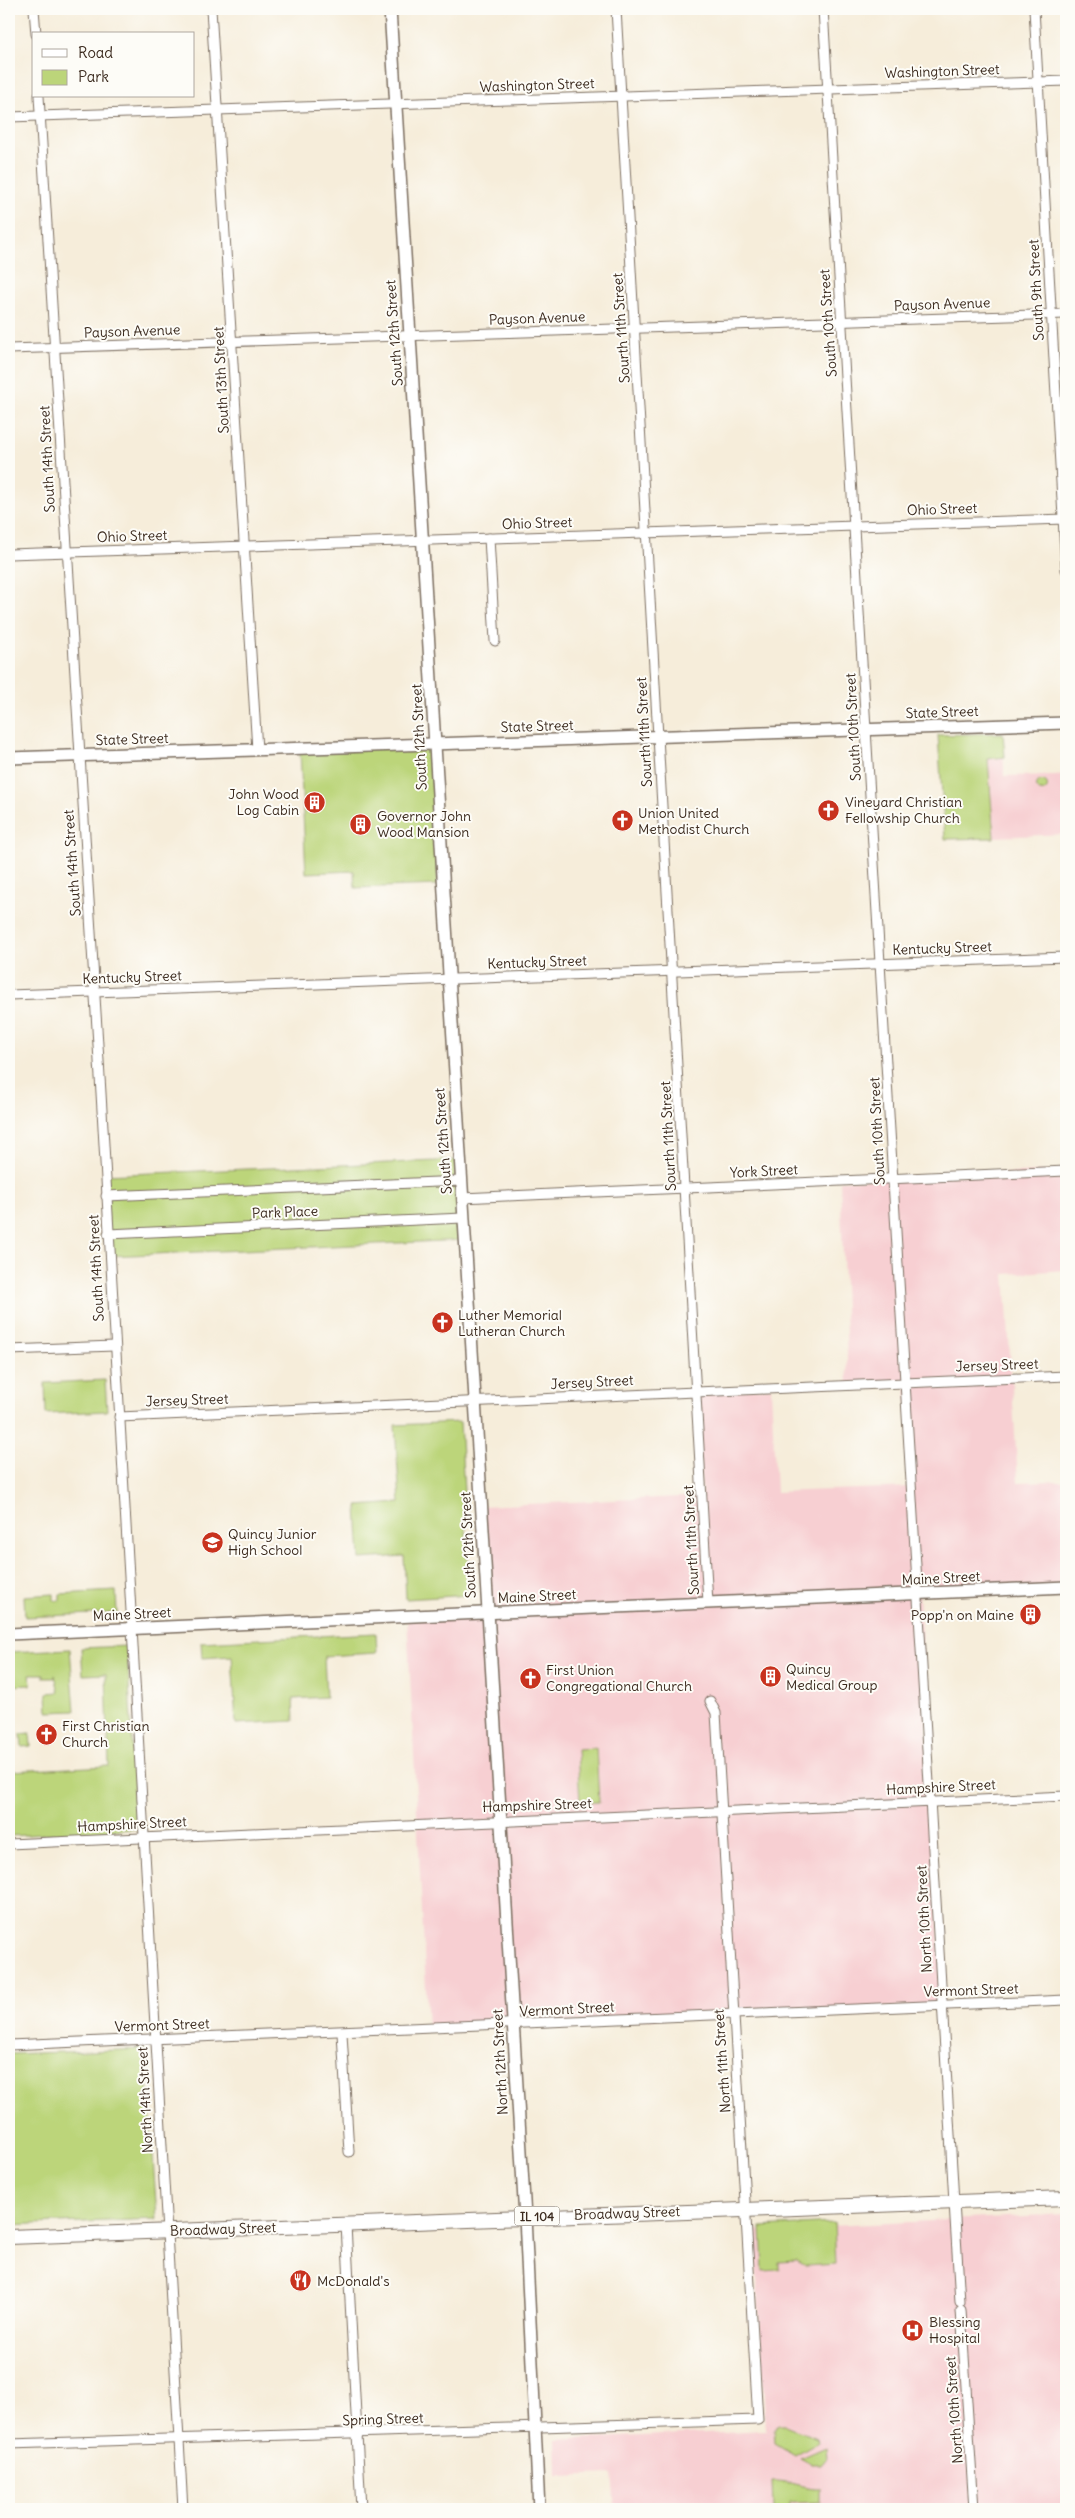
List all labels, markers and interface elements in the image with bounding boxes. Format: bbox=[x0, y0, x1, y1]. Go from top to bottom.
legend bbox=[32, 32, 195, 98]
text: Road bbox=[78, 43, 113, 62]
street label: Washington Street bbox=[884, 60, 1000, 82]
text: Park bbox=[78, 67, 109, 86]
street label: Washington Street bbox=[479, 74, 595, 96]
street label: South 9th Street bbox=[1024, 239, 1048, 341]
street label: South 10th Street bbox=[815, 268, 841, 378]
street label: Sourth 11th Street bbox=[608, 272, 634, 384]
street label: South 12th Street bbox=[381, 279, 407, 387]
street label: Payson Avenue bbox=[893, 293, 991, 315]
street label: Payson Avenue bbox=[488, 307, 586, 329]
street label: Payson Avenue bbox=[83, 320, 181, 342]
street label: South 13th Street bbox=[209, 326, 233, 434]
street label: South 14th Street bbox=[35, 405, 59, 513]
street label: Ohio Street bbox=[906, 499, 978, 519]
street label: Ohio Street bbox=[501, 513, 573, 533]
street label: Ohio Street bbox=[96, 526, 168, 546]
street label: South 10th Street bbox=[841, 672, 865, 782]
street label: Sourth 11th Street bbox=[632, 676, 656, 788]
street label: South 12th Street bbox=[407, 683, 431, 791]
street label: State Street bbox=[905, 702, 979, 722]
street label: State Street bbox=[500, 716, 574, 736]
street label: State Street bbox=[95, 729, 169, 749]
place label: John Wood Log Cabin bbox=[228, 785, 299, 819]
building icon: John Wood Log Cabin bbox=[303, 790, 327, 814]
place label: Vineyard Christian Fellowship Church bbox=[845, 793, 962, 827]
church icon: Vineyard Christian Fellowship Church bbox=[817, 798, 841, 822]
place label: Union United Methodist Church bbox=[638, 804, 749, 838]
place label: Governor John Wood Mansion bbox=[377, 807, 471, 841]
street label: South 14th Street bbox=[59, 809, 85, 917]
church icon: Union United Methodist Church bbox=[610, 809, 634, 833]
building icon: Governor John Wood Mansion bbox=[349, 812, 373, 836]
street label: Kentucky Street bbox=[892, 937, 992, 959]
street label: Kentucky Street bbox=[487, 951, 587, 973]
street label: Kentucky Street bbox=[82, 966, 182, 988]
street label: South 10th Street bbox=[865, 1076, 889, 1186]
street label: Sourth 11th Street bbox=[656, 1080, 680, 1192]
street label: South 12th Street bbox=[430, 1087, 456, 1195]
street label: York Street bbox=[729, 1160, 799, 1182]
street label: Park Place bbox=[252, 1202, 318, 1222]
street label: South 14th Street bbox=[84, 1214, 108, 1322]
place label: Luther Memorial Lutheran Church bbox=[458, 1306, 565, 1340]
church icon: Luther Memorial Lutheran Church bbox=[430, 1311, 454, 1335]
street label: Jersey Street bbox=[955, 1355, 1039, 1375]
street label: Jersey Street bbox=[550, 1371, 634, 1393]
street label: Jersey Street bbox=[145, 1390, 229, 1410]
street label: Sourth 11th Street bbox=[679, 1484, 703, 1596]
street label: South 12th Street bbox=[456, 1491, 480, 1599]
place label: Quincy Junior High School bbox=[228, 1525, 317, 1559]
school or university icon: Quincy Junior High School bbox=[200, 1530, 224, 1554]
street label: Maine Street bbox=[901, 1567, 981, 1589]
street label: Maine Street bbox=[497, 1585, 577, 1607]
street label: Maine Street bbox=[92, 1603, 172, 1625]
building icon: Popp'n on Maine bbox=[1018, 1603, 1042, 1627]
place label: Popp'n on Maine bbox=[911, 1606, 1014, 1624]
place label: Quincy Medical Group bbox=[786, 1660, 877, 1694]
place label: First Union Congregational Church bbox=[546, 1661, 692, 1695]
building icon: Quincy Medical Group bbox=[758, 1665, 782, 1689]
church icon: First Union Congregational Church bbox=[518, 1666, 542, 1690]
place label: First Christian Church bbox=[62, 1717, 150, 1751]
church icon: First Christian Church bbox=[34, 1722, 58, 1746]
street label: Hampshire Street bbox=[886, 1775, 996, 1799]
street label: Hampshire Street bbox=[482, 1794, 592, 1816]
street label: Hampshire Street bbox=[77, 1812, 187, 1836]
street label: North 10th Street bbox=[912, 1865, 936, 1973]
street label: Vermont Street bbox=[923, 1979, 1019, 2001]
street label: Vermont Street bbox=[519, 1998, 615, 2020]
street label: North 12th Street bbox=[488, 2008, 512, 2115]
street label: North 11th Street bbox=[709, 2008, 735, 2113]
street label: Vermont Street bbox=[114, 2014, 210, 2036]
street label: North 14th Street bbox=[133, 2046, 157, 2154]
street label: Broadway Street bbox=[574, 2202, 681, 2224]
road number: IL 104 bbox=[514, 2206, 560, 2226]
street label: Broadway Street bbox=[170, 2218, 277, 2240]
restaurant icon: McDonald's bbox=[289, 2269, 313, 2293]
place label: McDonald's bbox=[317, 2272, 390, 2290]
place label: Blessing Hospital bbox=[929, 2313, 981, 2347]
hospital icon: Blessing Hospital bbox=[901, 2318, 925, 2342]
street label: North 10th Street bbox=[941, 2355, 967, 2464]
street label: Spring Street bbox=[342, 2409, 424, 2429]

